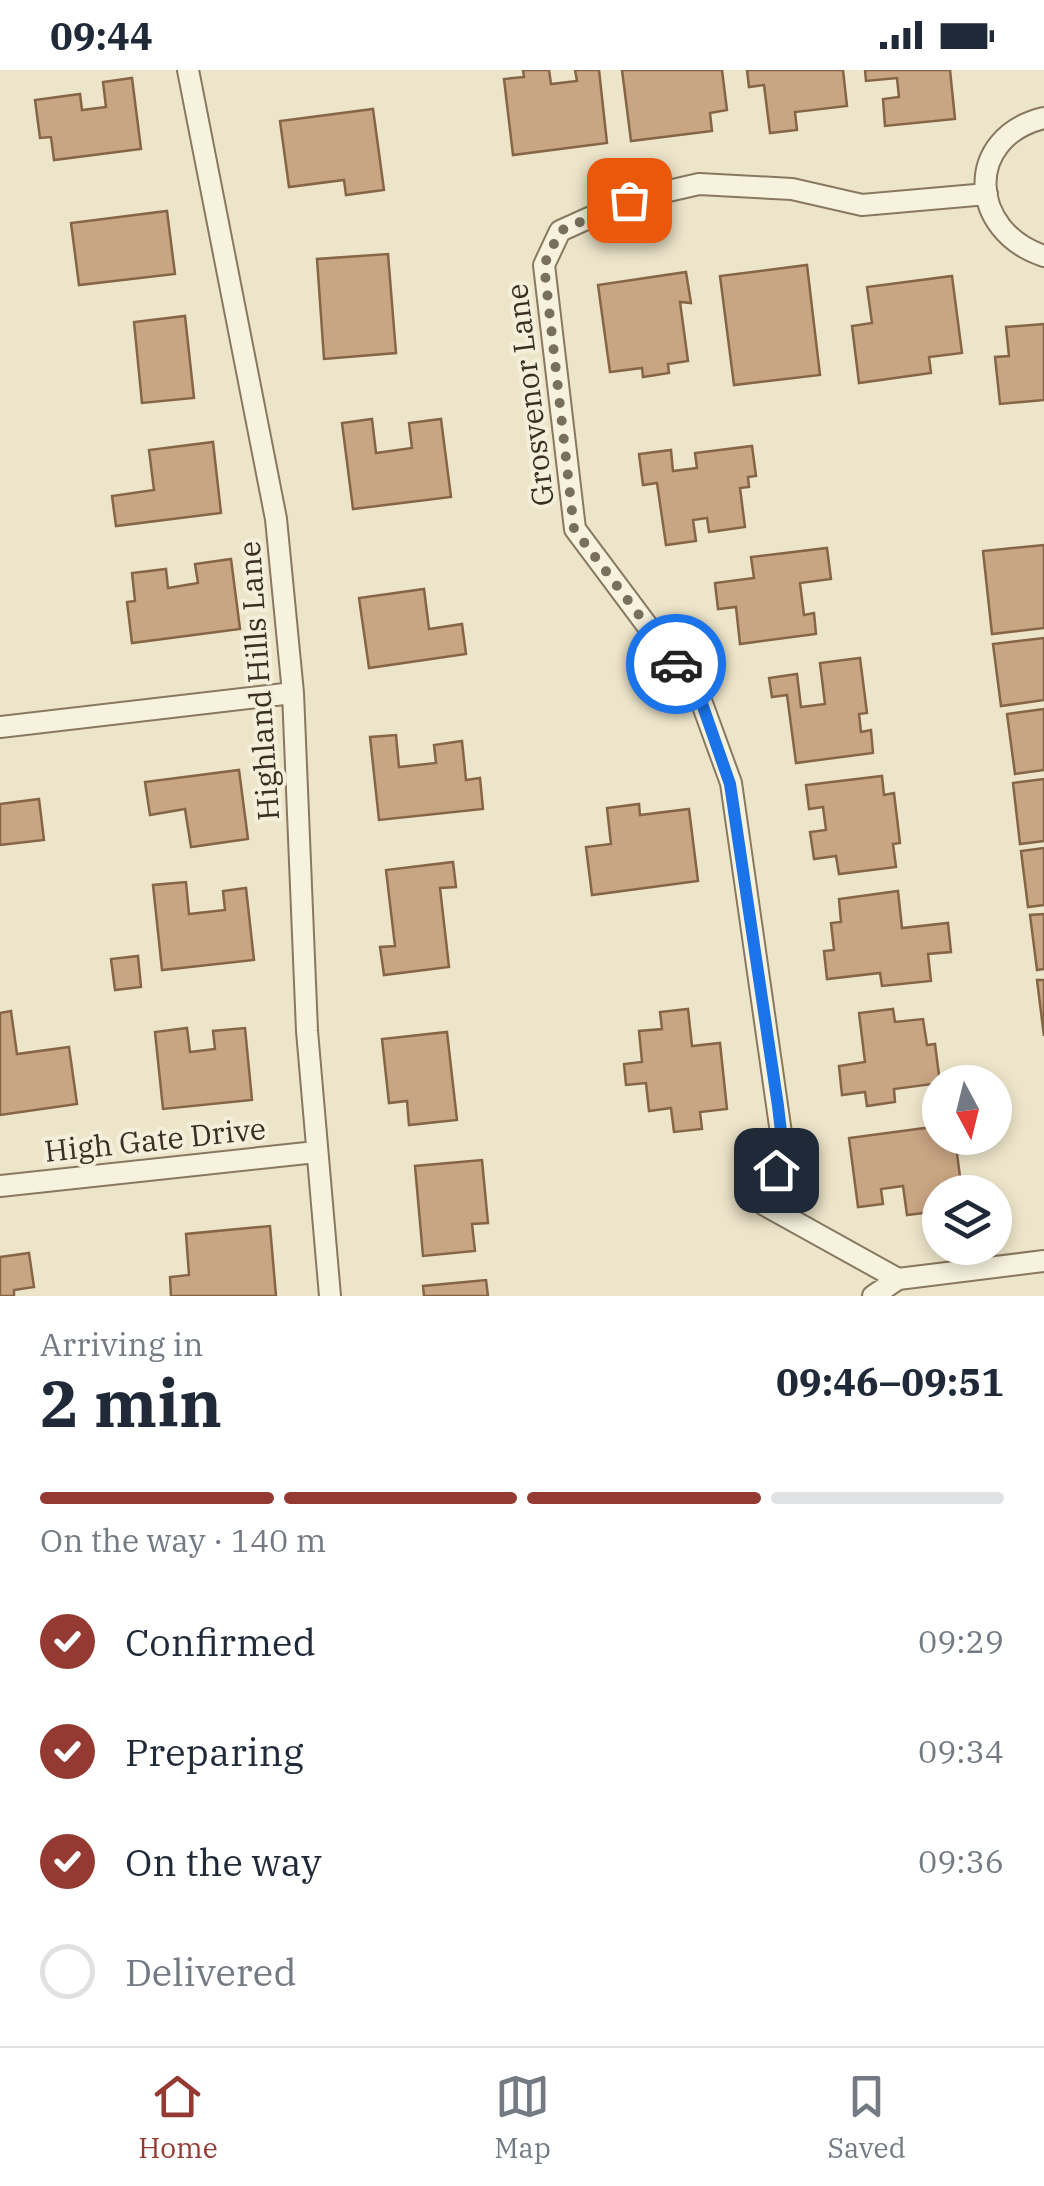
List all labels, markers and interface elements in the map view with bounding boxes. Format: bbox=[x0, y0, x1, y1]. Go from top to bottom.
text: 09:44 bbox=[50, 11, 153, 60]
pin bbox=[587, 158, 672, 243]
icon: bag bbox=[602, 173, 657, 228]
street label: Grosvenor Lane bbox=[496, 282, 562, 508]
street label: Highland Hills Lane bbox=[229, 540, 287, 822]
courier bbox=[626, 614, 726, 714]
icon: car bbox=[649, 637, 704, 692]
north arrow bbox=[922, 1065, 1012, 1155]
map controls bbox=[922, 1065, 1012, 1265]
street label: High Gate Drive bbox=[42, 1108, 268, 1170]
pin bbox=[734, 1128, 819, 1213]
icon: home bbox=[749, 1143, 804, 1198]
button: layers bbox=[922, 1175, 1012, 1265]
text: Arriving in bbox=[40, 1323, 203, 1365]
text: 09:46–09:51 bbox=[776, 1357, 1004, 1406]
text: 2 min bbox=[40, 1360, 222, 1445]
text: On the way · 140 m bbox=[40, 1519, 326, 1561]
icon: check bbox=[40, 1614, 95, 1669]
text: Confirmed bbox=[125, 1617, 316, 1666]
text: 09:29 bbox=[918, 1620, 1004, 1662]
icon: check bbox=[40, 1724, 95, 1779]
text: Preparing bbox=[125, 1727, 304, 1776]
text: 09:34 bbox=[918, 1730, 1004, 1772]
icon: check bbox=[40, 1834, 95, 1889]
text: On the way bbox=[125, 1837, 322, 1886]
text: 09:36 bbox=[918, 1840, 1004, 1882]
text: Delivered bbox=[125, 1947, 297, 1996]
tab: Home bbox=[138, 2069, 218, 2166]
tab: Map bbox=[494, 2069, 551, 2166]
tab: Saved bbox=[827, 2069, 906, 2166]

